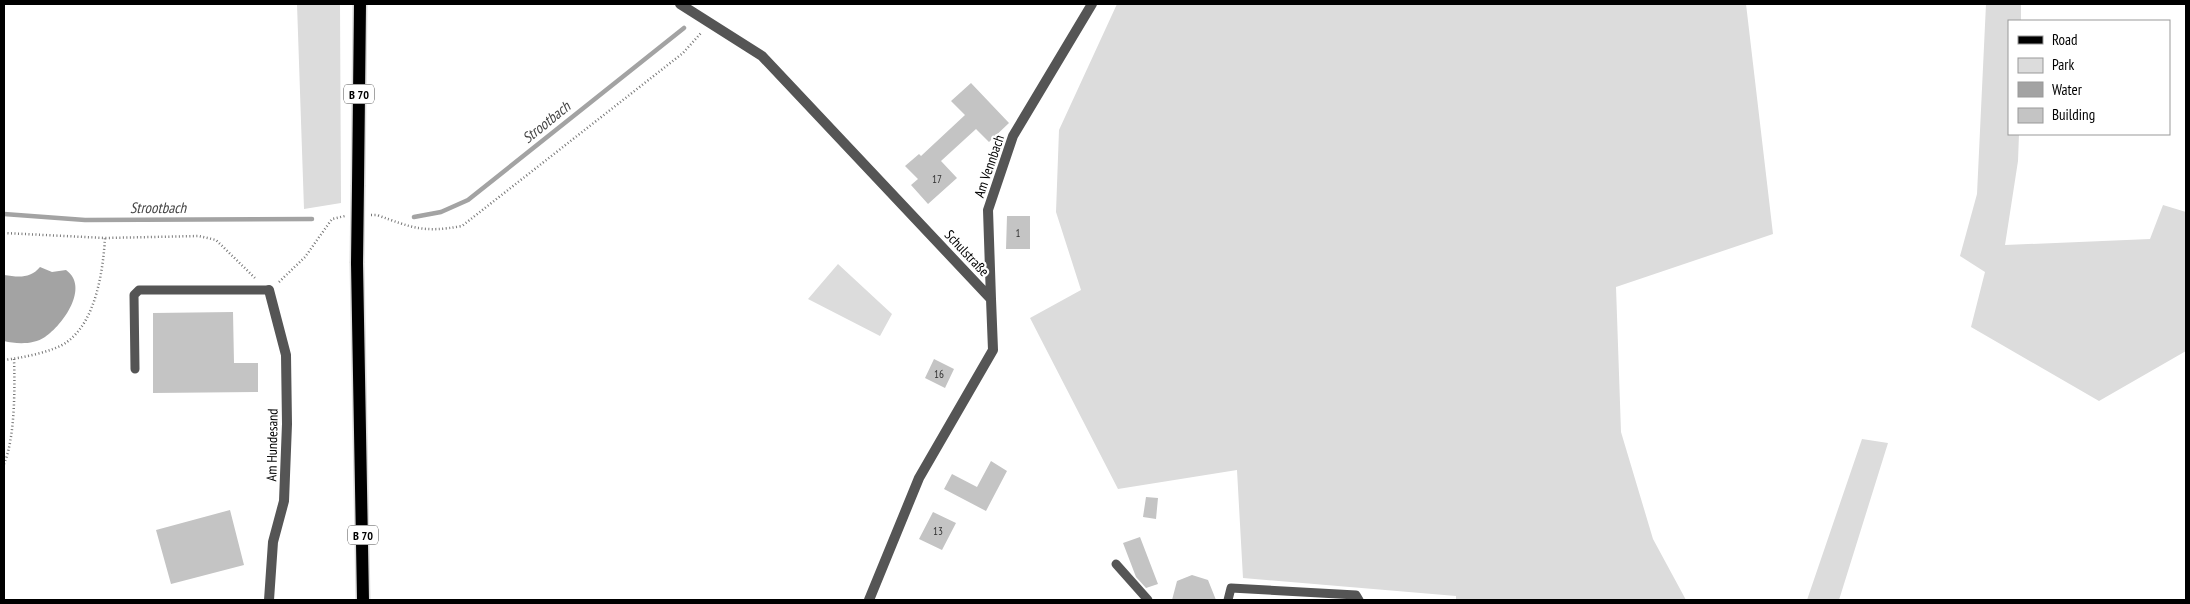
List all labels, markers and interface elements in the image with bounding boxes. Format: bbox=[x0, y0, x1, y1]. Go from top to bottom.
legend bbox=[2008, 20, 2170, 135]
text: Road bbox=[2052, 30, 2078, 49]
text: Park bbox=[2052, 55, 2074, 74]
text: Water bbox=[2052, 80, 2083, 99]
road number: B 70 bbox=[344, 85, 374, 104]
water label: Strootbach bbox=[518, 96, 575, 147]
text: Building bbox=[2052, 105, 2095, 124]
street label: Am Vennbach bbox=[970, 132, 1008, 200]
house number: 17 bbox=[932, 172, 942, 186]
water label: Strootbach bbox=[130, 198, 187, 217]
street label: Schulstraße bbox=[941, 226, 993, 280]
house number: 1 bbox=[1016, 226, 1021, 240]
house number: 16 bbox=[934, 367, 944, 381]
street label: Am Hundesand bbox=[262, 408, 282, 482]
house number: 13 bbox=[933, 524, 943, 538]
road number: B 70 bbox=[348, 526, 378, 544]

